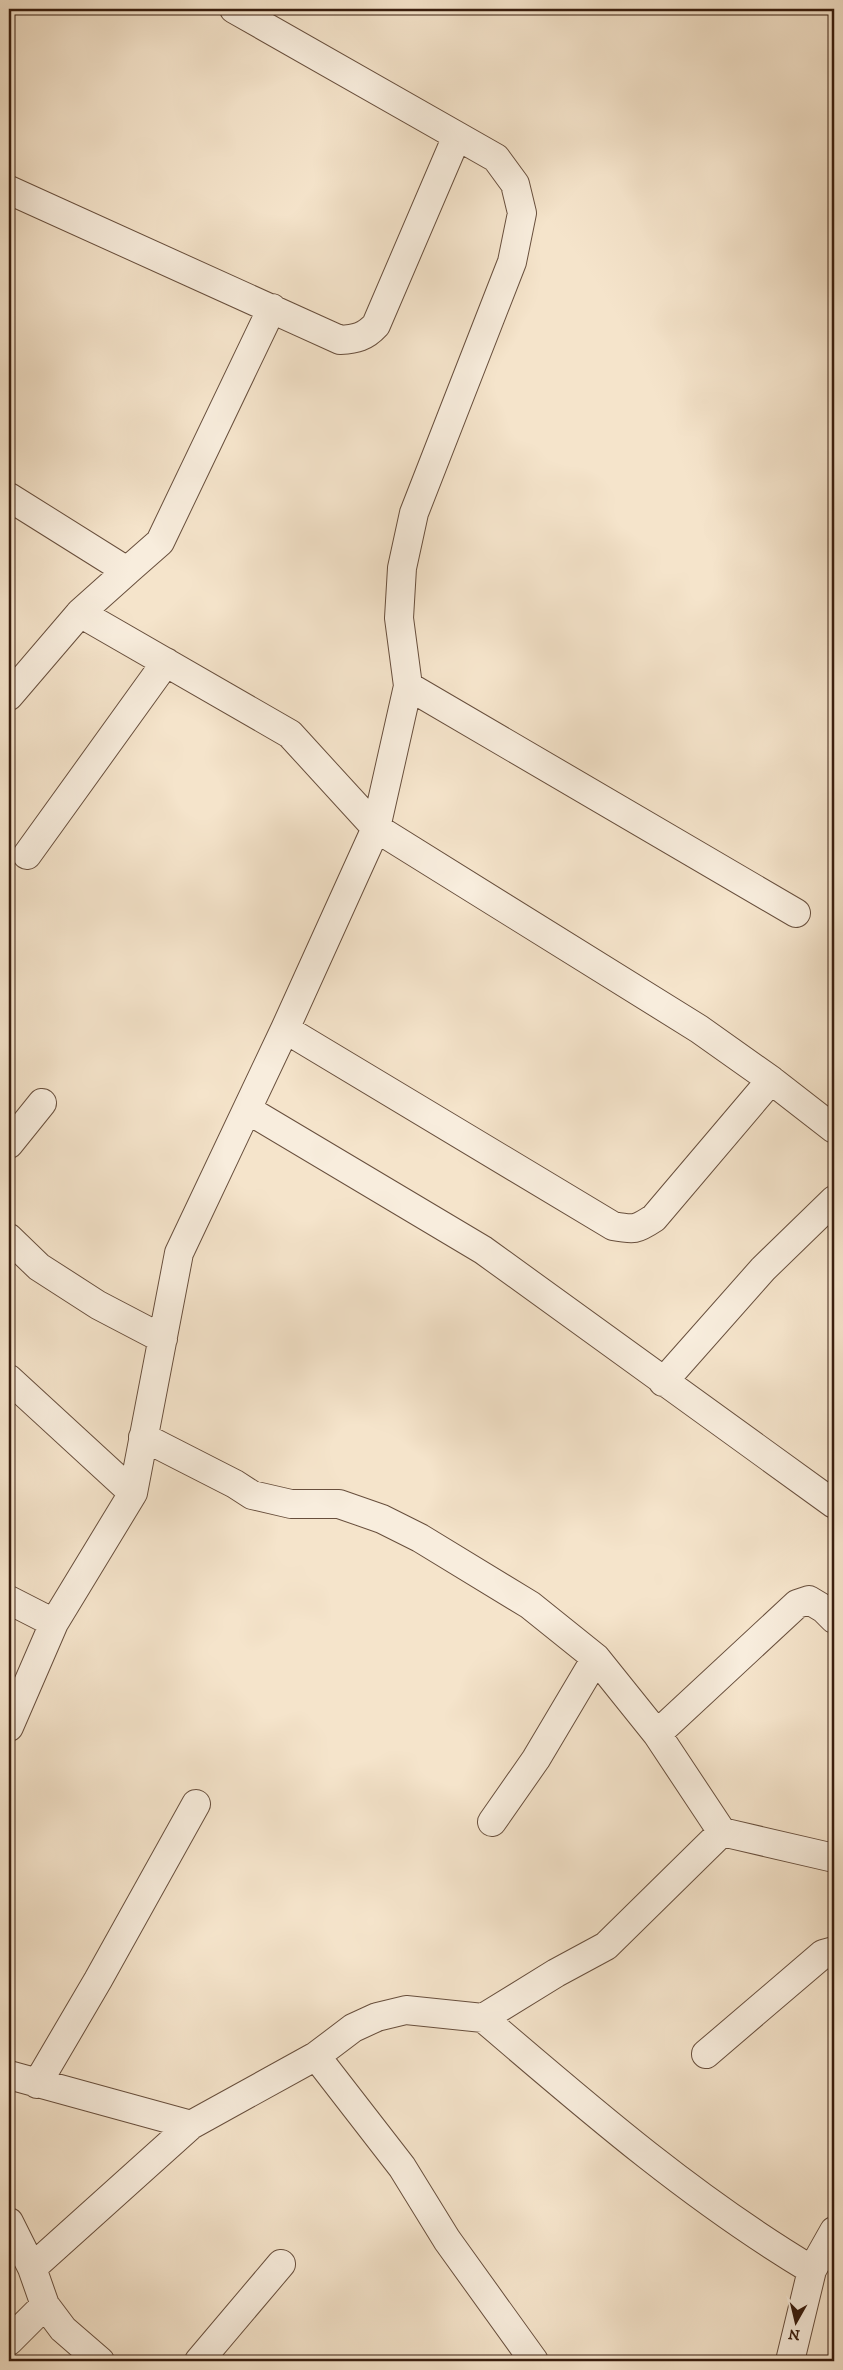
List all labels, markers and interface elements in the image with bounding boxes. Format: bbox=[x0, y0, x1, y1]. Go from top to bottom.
north arrow bbox=[770, 2298, 820, 2348]
text: N bbox=[787, 2324, 801, 2344]

